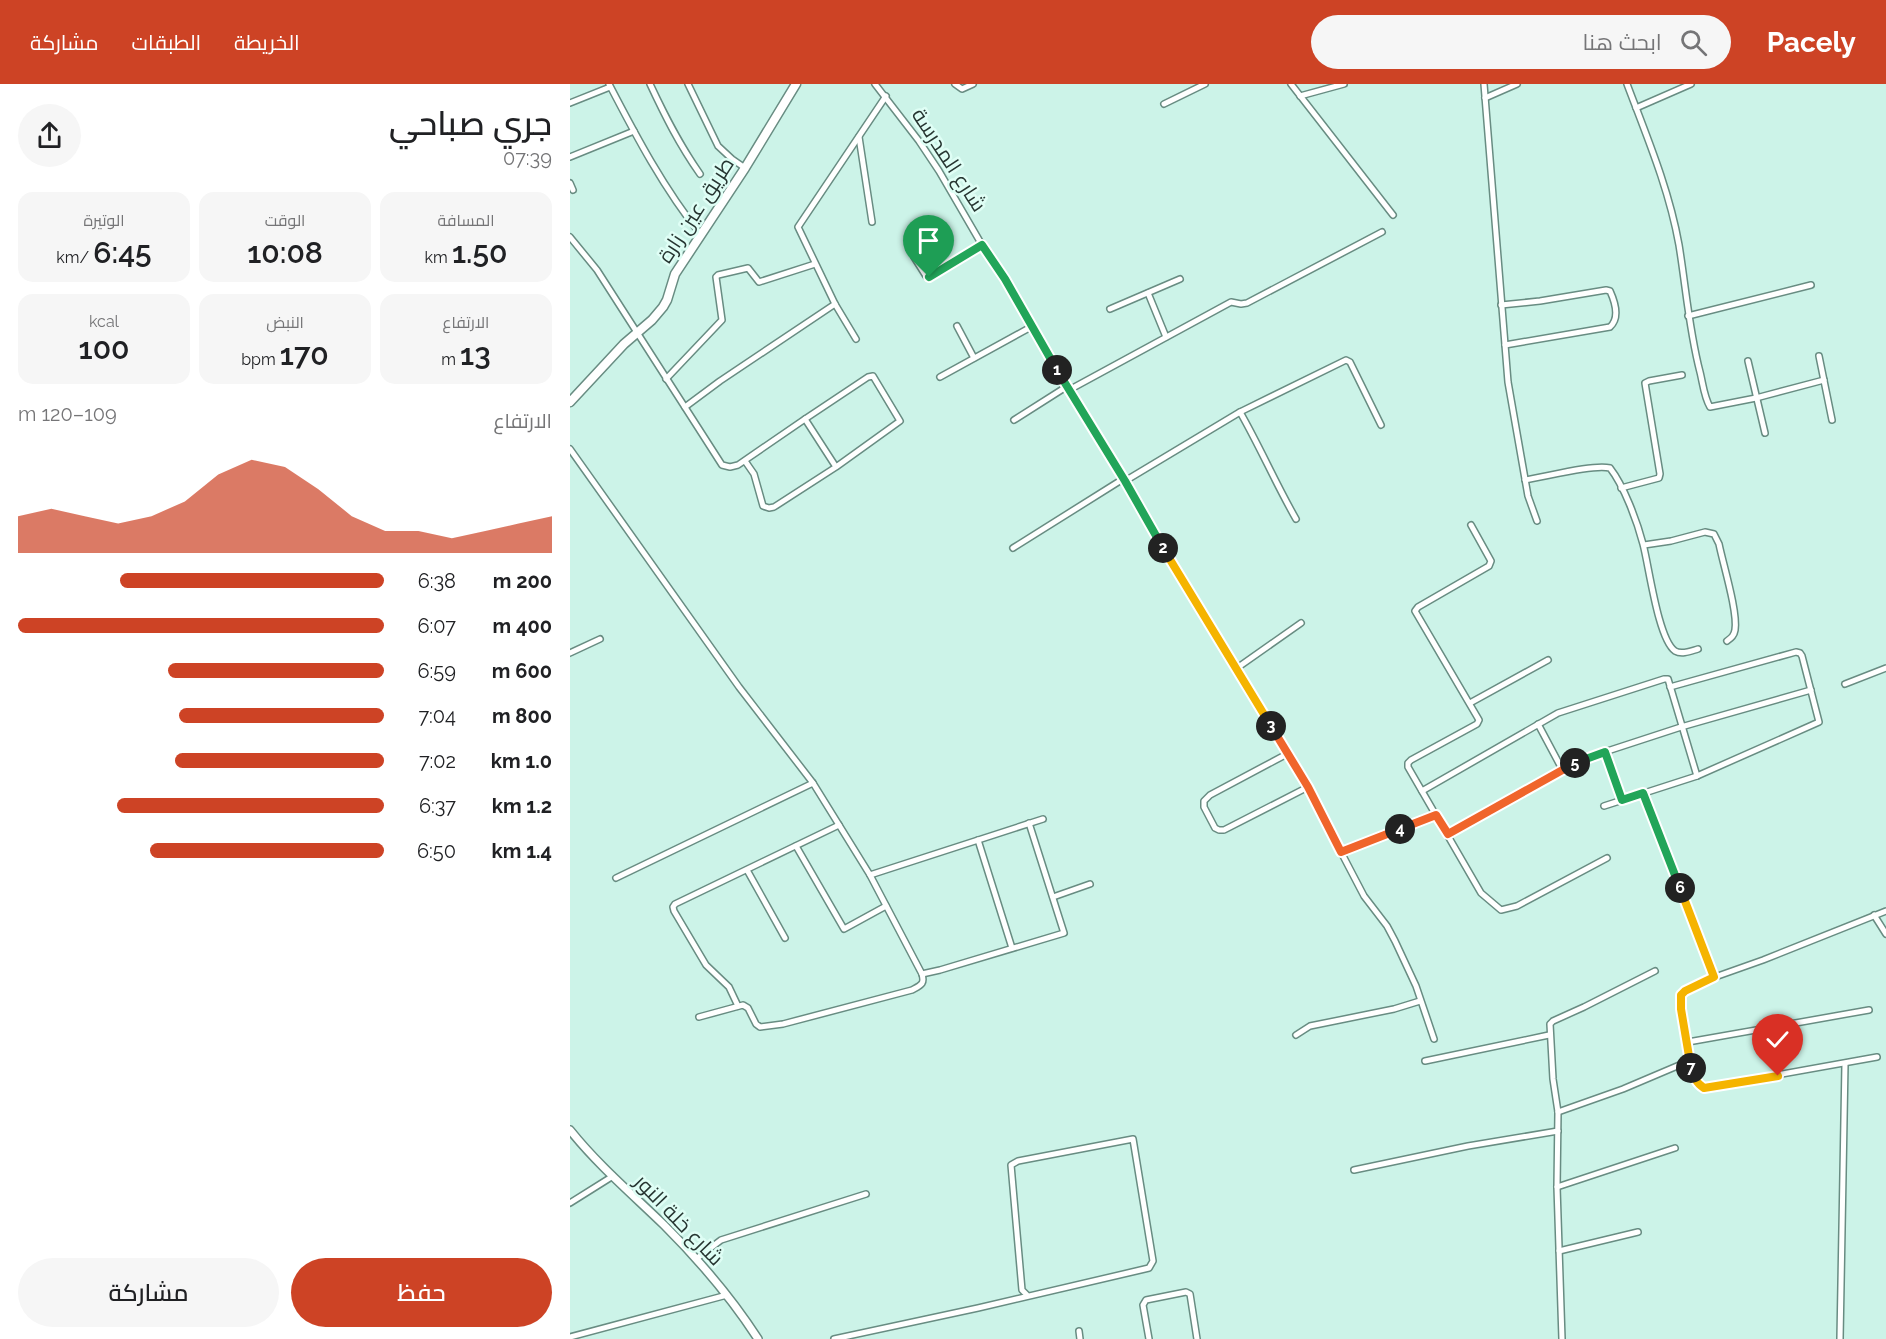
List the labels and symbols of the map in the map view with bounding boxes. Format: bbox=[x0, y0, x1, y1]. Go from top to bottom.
street label: شارع المدرسة bbox=[905, 103, 992, 217]
street label: طريق عين زارة bbox=[652, 152, 740, 268]
pin bbox=[903, 215, 954, 277]
pin: 1 bbox=[1042, 355, 1072, 385]
pin: 2 bbox=[1148, 533, 1178, 563]
pin: 3 bbox=[1256, 711, 1286, 741]
pin: 5 bbox=[1560, 748, 1590, 778]
pin: 4 bbox=[1385, 814, 1415, 844]
pin: 6 bbox=[1665, 873, 1695, 903]
pin bbox=[1752, 1014, 1803, 1076]
pin: 7 bbox=[1676, 1053, 1706, 1083]
street label: شارع خلة النور bbox=[628, 1168, 729, 1272]

